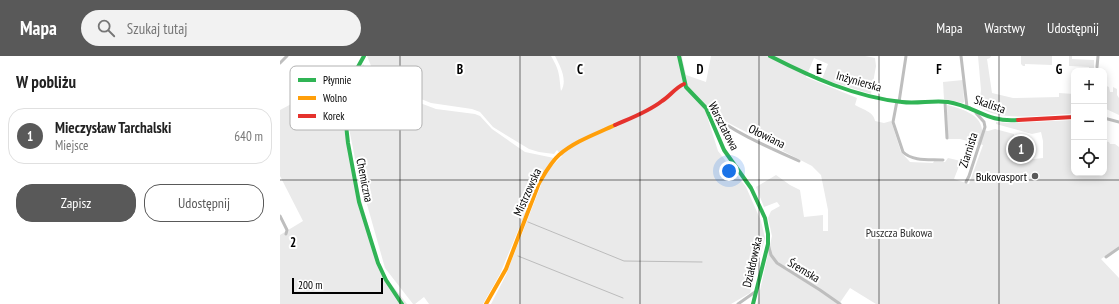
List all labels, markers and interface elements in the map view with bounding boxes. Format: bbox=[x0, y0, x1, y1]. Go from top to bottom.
search box bbox=[81, 10, 361, 46]
text: Mapa bbox=[20, 16, 57, 40]
icon: search bbox=[95, 17, 117, 39]
text: Szukaj tutaj bbox=[127, 19, 187, 38]
text: Mapa bbox=[936, 19, 963, 37]
text: Warstwy bbox=[985, 19, 1025, 37]
text: Udostępnij bbox=[1047, 19, 1099, 37]
text: B bbox=[457, 61, 463, 78]
text: C bbox=[577, 61, 583, 78]
text: D bbox=[697, 61, 704, 78]
text: E bbox=[816, 61, 822, 78]
text: F bbox=[936, 61, 942, 78]
text: G bbox=[1056, 61, 1063, 78]
legend bbox=[290, 66, 422, 130]
street label: Inżynierska bbox=[835, 67, 884, 95]
map controls bbox=[1071, 68, 1107, 176]
button: + bbox=[1071, 68, 1107, 104]
text: W pobliżu bbox=[16, 71, 76, 93]
text: Płynnie bbox=[323, 73, 352, 87]
text: Wolno bbox=[323, 91, 347, 105]
street label: Skalista bbox=[972, 92, 1008, 116]
street label: Warsztatowa bbox=[705, 99, 743, 153]
button: − bbox=[1071, 104, 1107, 140]
text: Korek bbox=[323, 109, 345, 123]
text: Mieczysław Tarchalski bbox=[55, 118, 171, 137]
street label: Ołowiana bbox=[746, 121, 788, 151]
text: 1 bbox=[27, 128, 33, 145]
text: 640 m bbox=[234, 128, 263, 145]
street label: Ziarnista bbox=[955, 130, 981, 169]
pin: 1 bbox=[1008, 134, 1034, 164]
text: Miejsce bbox=[55, 137, 88, 154]
button: locate bbox=[1071, 140, 1107, 176]
street label: Chemiczna bbox=[353, 157, 377, 204]
your location bbox=[719, 161, 739, 181]
street label: Mistrzowska bbox=[510, 166, 544, 218]
place label: Bukovasport bbox=[976, 169, 1028, 184]
marker: Bukovasport bbox=[1030, 171, 1040, 181]
button: Zapisz bbox=[16, 184, 136, 222]
button: Udostępnij bbox=[144, 184, 264, 222]
park label: Puszcza Bukowa bbox=[866, 225, 933, 240]
text: 2 bbox=[290, 234, 296, 251]
street label: Działdowska bbox=[739, 235, 765, 289]
street label: Śremska bbox=[785, 255, 823, 285]
scale bar bbox=[292, 276, 383, 295]
text: 200 m bbox=[298, 278, 322, 292]

